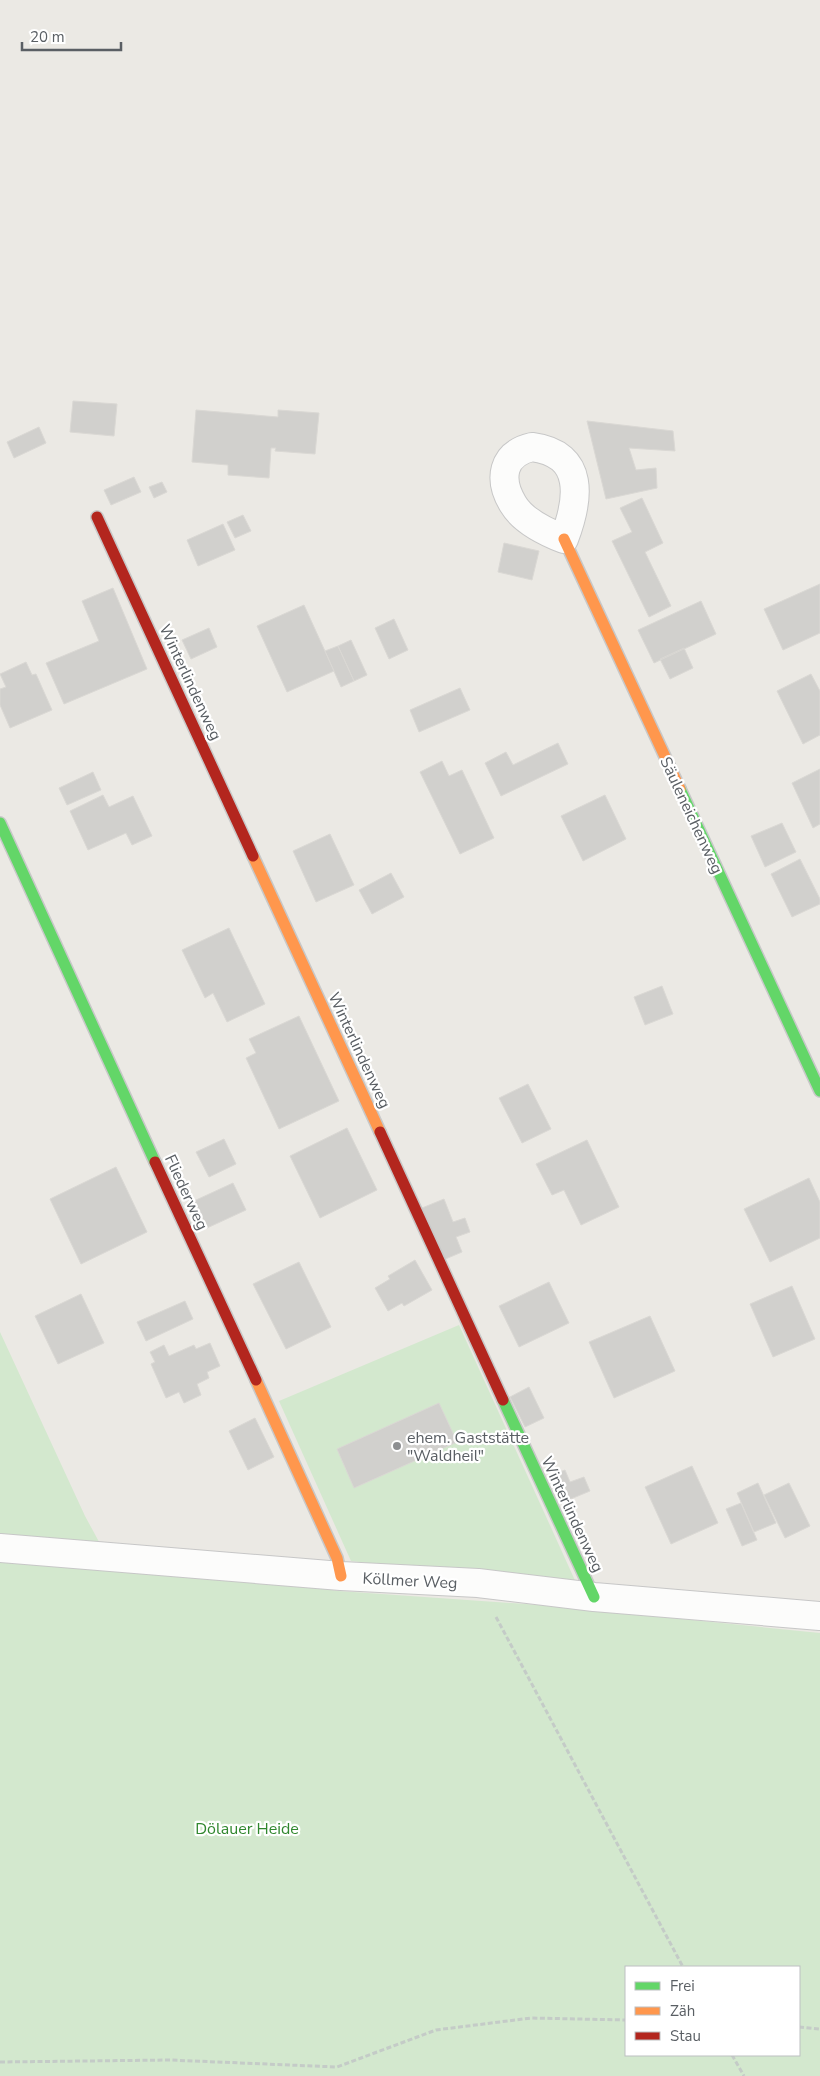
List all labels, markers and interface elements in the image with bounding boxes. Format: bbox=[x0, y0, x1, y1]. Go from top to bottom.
scale bar bbox=[22, 20, 121, 52]
text: 20 m bbox=[30, 27, 65, 47]
street label: Winterlindenweg bbox=[154, 621, 227, 744]
street label: Säuleneichenweg bbox=[654, 753, 728, 878]
street label: Winterlindenweg bbox=[323, 989, 396, 1112]
street label: Fliederweg bbox=[159, 1151, 213, 1234]
place label: ehem. Gaststätte "Waldheil" bbox=[407, 1427, 529, 1467]
marker: ehem. Gaststätte "Waldheil" bbox=[391, 1440, 403, 1452]
street label: Winterlindenweg bbox=[536, 1453, 609, 1576]
street label: Köllmer Weg bbox=[362, 1568, 458, 1594]
park label: Dölauer Heide bbox=[195, 1818, 299, 1840]
legend bbox=[625, 1966, 800, 2056]
text: Frei bbox=[670, 1976, 695, 1996]
text: Zäh bbox=[670, 2001, 695, 2021]
text: Stau bbox=[670, 2026, 701, 2046]

